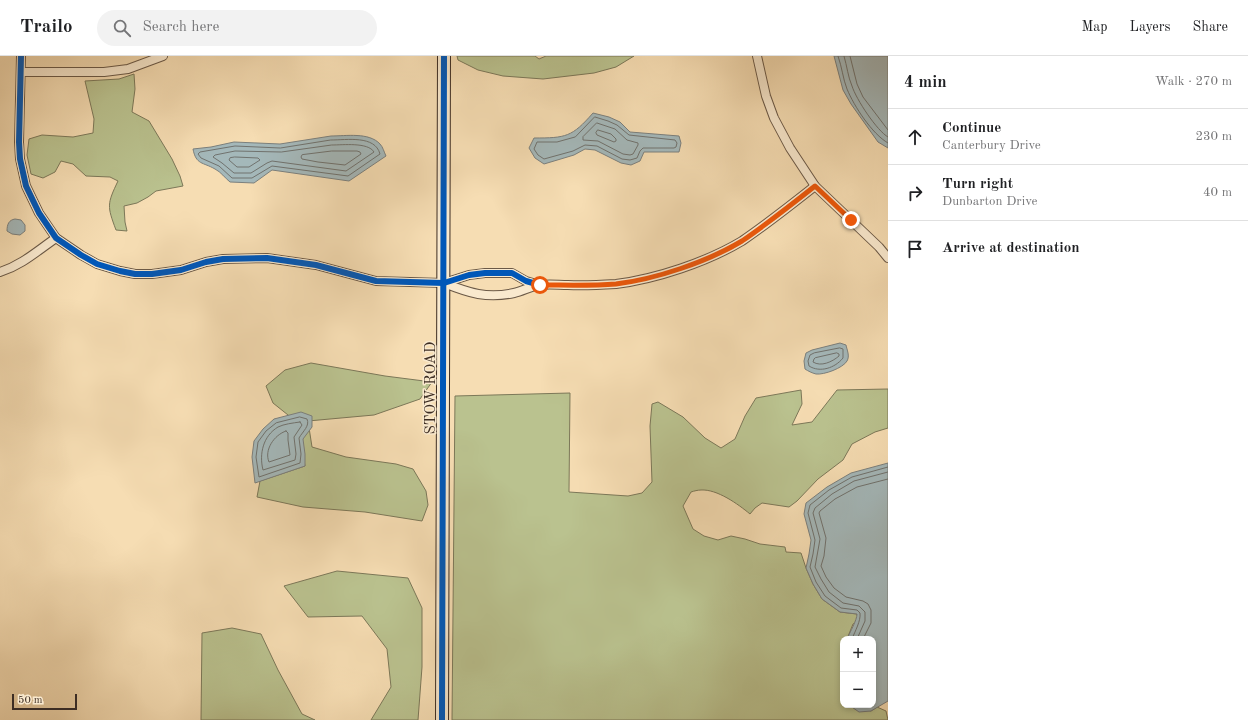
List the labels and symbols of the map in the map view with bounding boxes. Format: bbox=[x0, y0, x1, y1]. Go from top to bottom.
route end bbox=[842, 211, 860, 229]
route start bbox=[531, 276, 549, 294]
street label: STOW ROAD bbox=[424, 341, 439, 435]
scale bar bbox=[12, 692, 77, 711]

